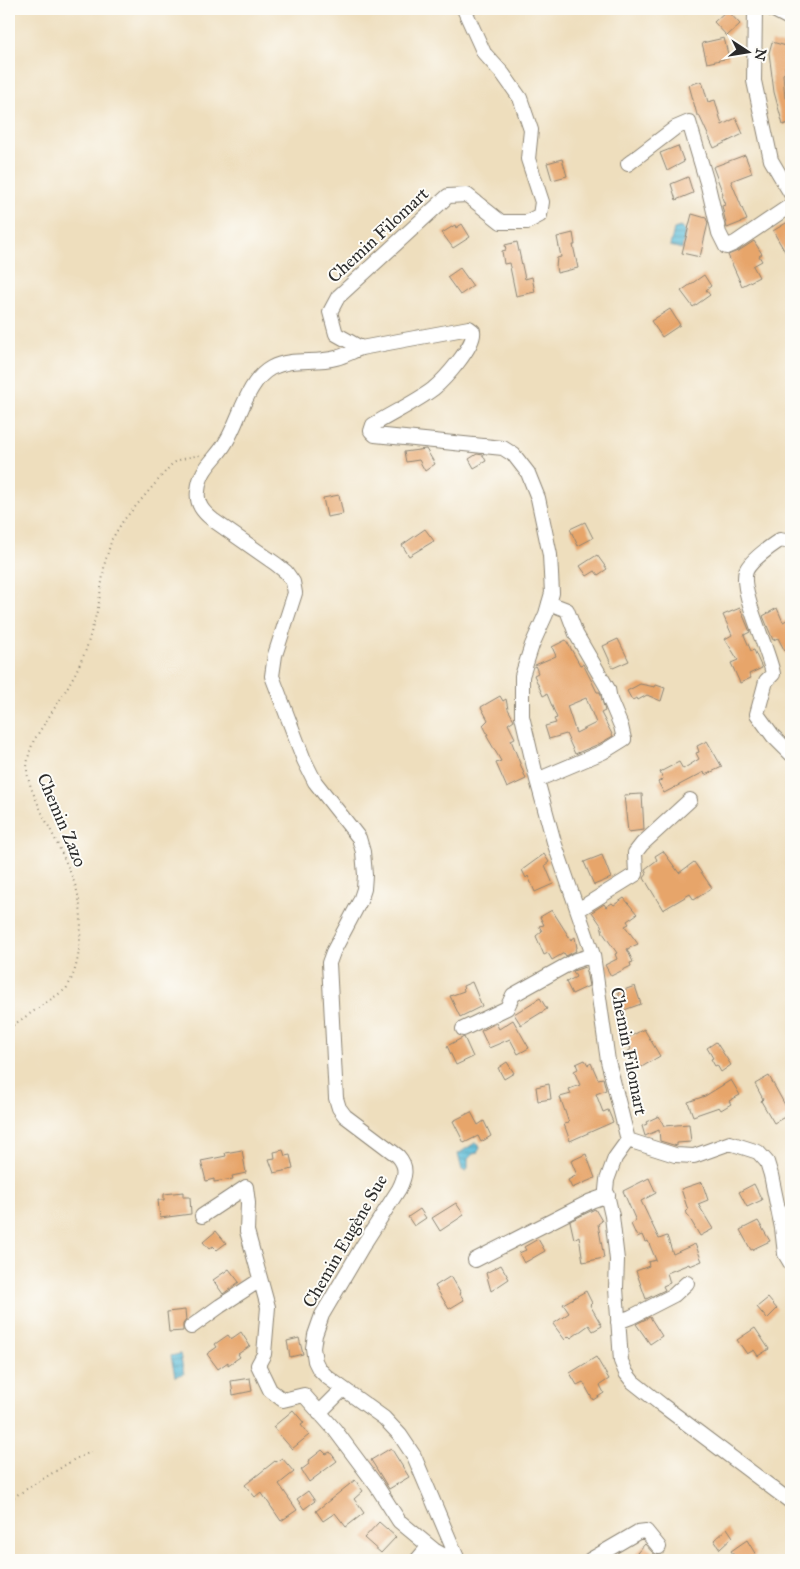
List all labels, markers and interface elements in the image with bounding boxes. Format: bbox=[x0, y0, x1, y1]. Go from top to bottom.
north arrow bbox=[722, 28, 772, 78]
text: N bbox=[751, 47, 770, 62]
street label: Chemin Filomart bbox=[323, 182, 433, 287]
street label: Chemin Zazo bbox=[32, 770, 92, 870]
street label: Chemin Filomart bbox=[606, 985, 652, 1117]
street label: Chemin Eugène Sue bbox=[298, 1170, 393, 1312]

